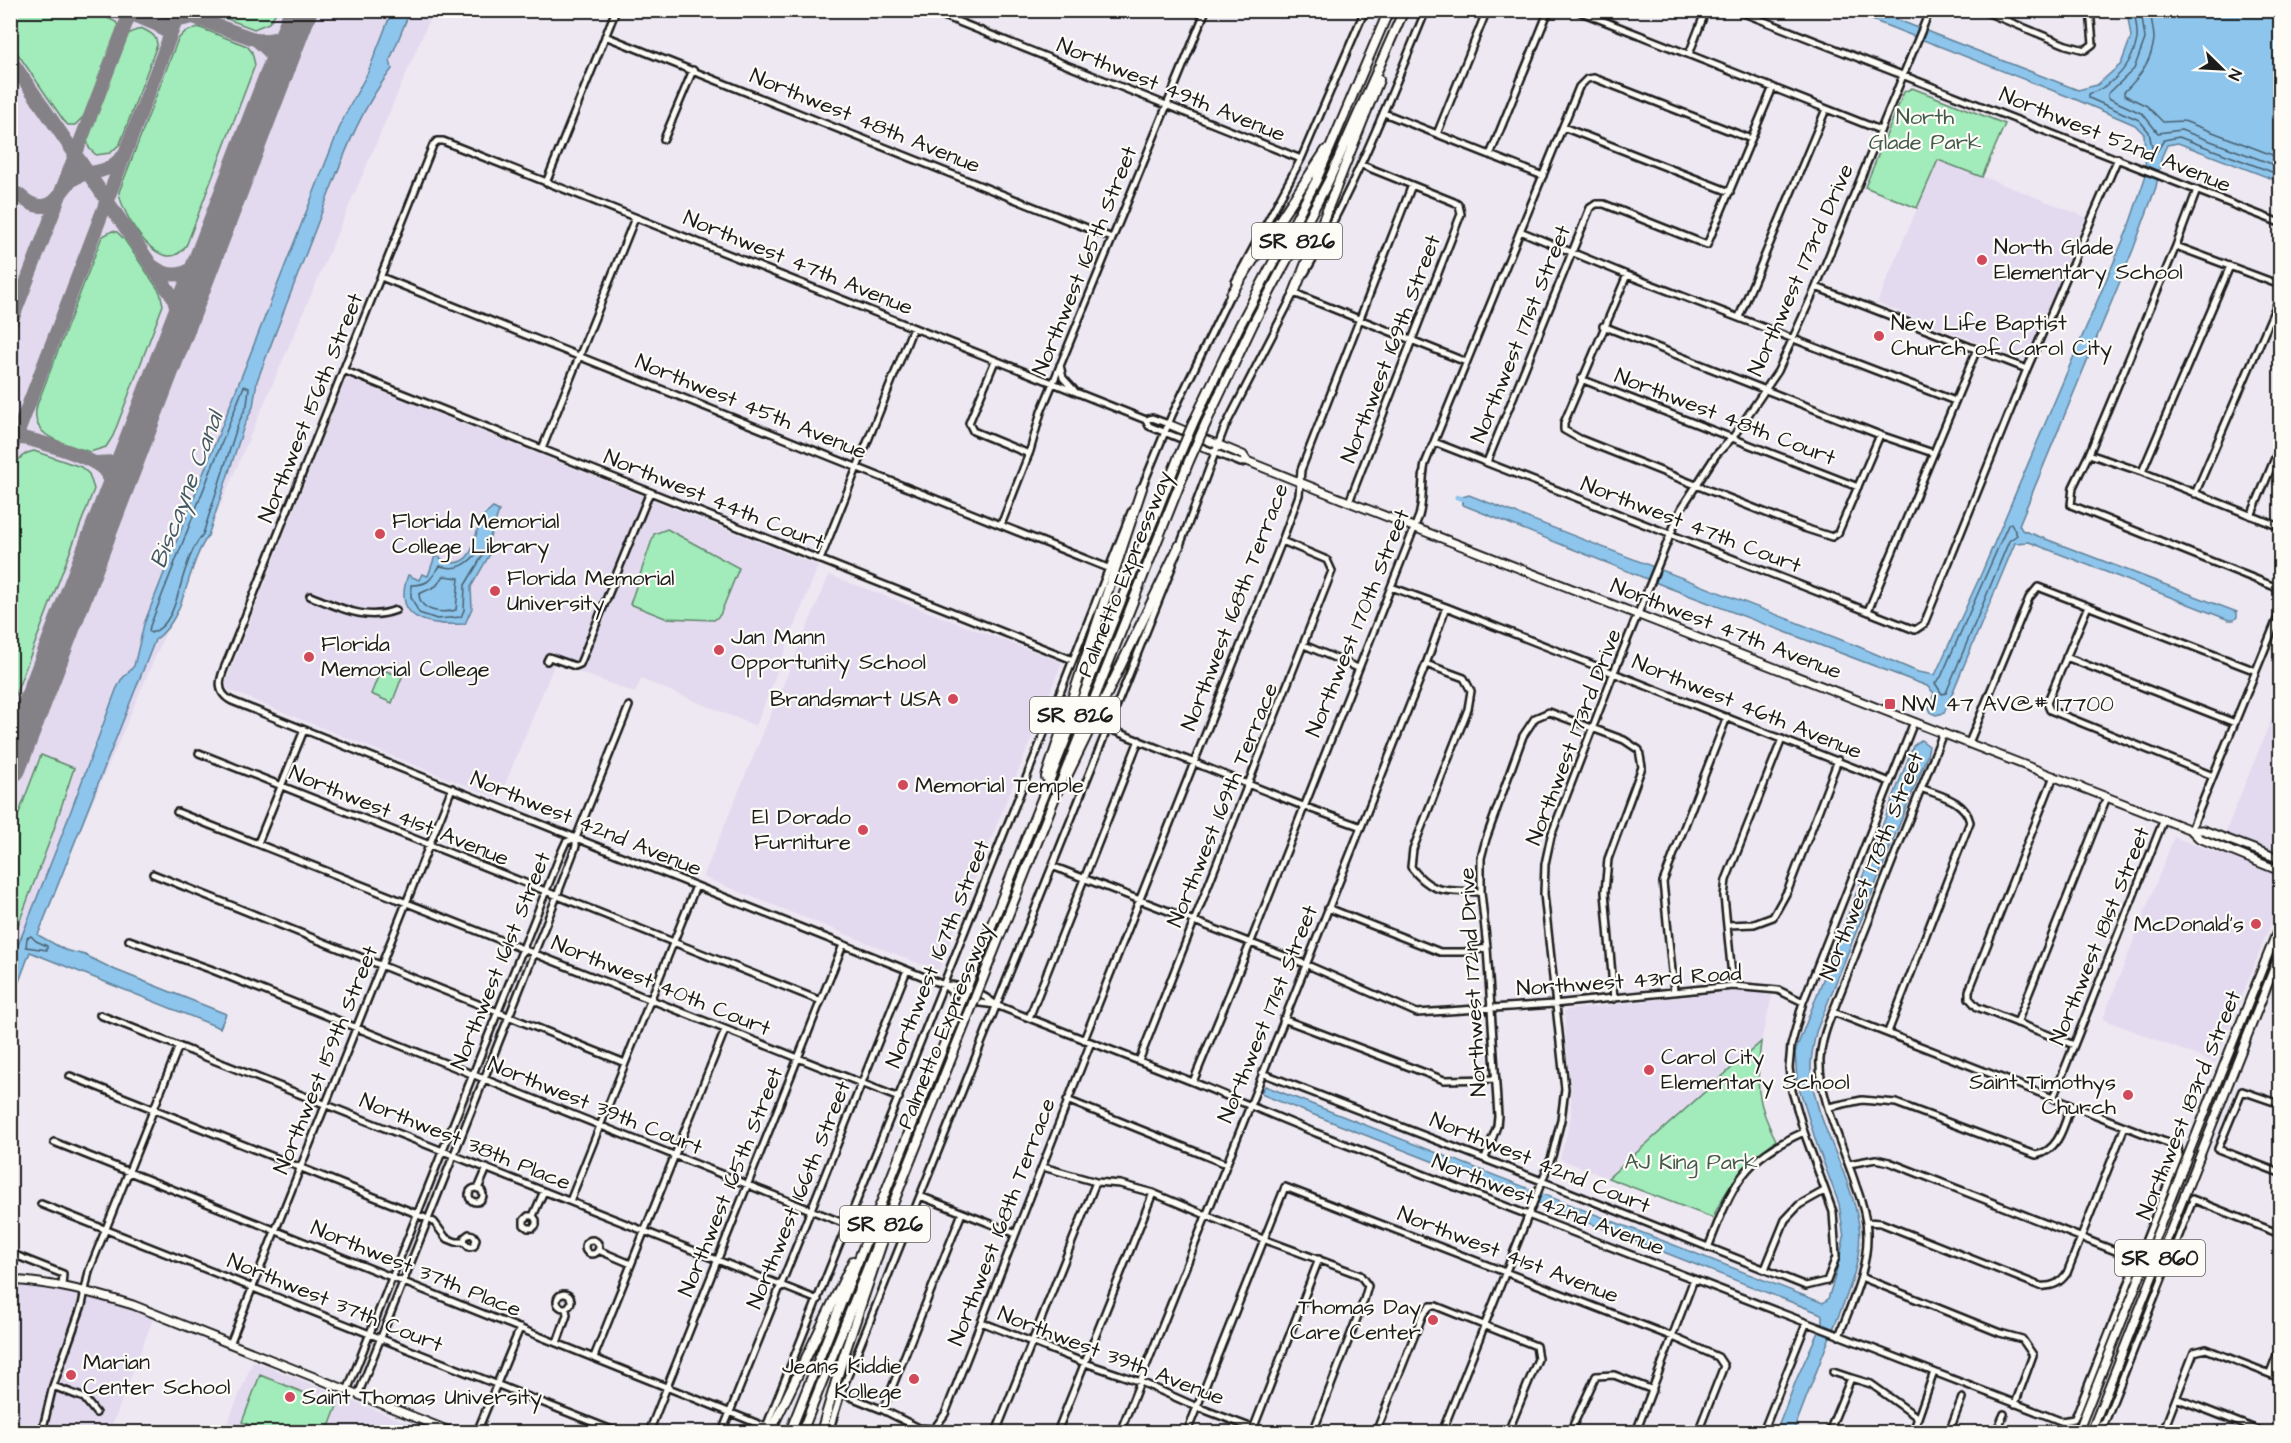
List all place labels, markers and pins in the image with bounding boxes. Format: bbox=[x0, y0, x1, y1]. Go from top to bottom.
place label: North Glade Elementary School bbox=[1994, 232, 2183, 289]
marker: North Glade Elementary School bbox=[1975, 253, 1989, 267]
place label: New Life Baptist Church of Carol City bbox=[1891, 308, 2112, 365]
marker: New Life Baptist Church of Carol City bbox=[1872, 329, 1886, 343]
place label: Florida Memorial College Library bbox=[392, 506, 560, 563]
marker: Florida Memorial College Library bbox=[373, 527, 387, 541]
place label: Florida Memorial University bbox=[507, 563, 675, 620]
marker: Florida Memorial University bbox=[488, 584, 502, 598]
place label: Jan Mann Opportunity School bbox=[731, 622, 926, 679]
place label: Florida Memorial College bbox=[321, 629, 490, 686]
marker: Jan Mann Opportunity School bbox=[712, 643, 726, 657]
marker: Florida Memorial College bbox=[302, 650, 316, 664]
place label: Brandsmart USA bbox=[770, 684, 941, 715]
place label: NW 47 AV@# 17700 bbox=[1902, 689, 2114, 720]
marker: Brandsmart USA bbox=[946, 692, 960, 706]
marker: NW 47 AV@# 17700 bbox=[1883, 697, 1897, 711]
place label: Memorial Temple bbox=[915, 770, 1084, 801]
marker: Memorial Temple bbox=[896, 778, 910, 792]
place label: El Dorado Furniture bbox=[752, 802, 852, 858]
marker: El Dorado Furniture bbox=[856, 823, 870, 837]
place label: McDonald's bbox=[2134, 909, 2244, 940]
marker: McDonald's bbox=[2249, 917, 2263, 931]
place label: Carol City Elementary School bbox=[1661, 1042, 1850, 1099]
marker: Carol City Elementary School bbox=[1642, 1063, 1656, 1077]
place label: Saint Timothys Church bbox=[1969, 1067, 2116, 1123]
marker: Saint Timothys Church bbox=[2121, 1088, 2135, 1102]
place label: Thomas Day Care Center bbox=[1290, 1292, 1421, 1348]
marker: Thomas Day Care Center bbox=[1426, 1313, 1440, 1327]
place label: Marian Center School bbox=[83, 1347, 230, 1403]
place label: Jeans Kiddie Kollege bbox=[782, 1351, 902, 1408]
marker: Marian Center School bbox=[64, 1368, 78, 1382]
marker: Jeans Kiddie Kollege bbox=[907, 1372, 921, 1386]
place label: Saint Thomas University bbox=[302, 1382, 542, 1414]
marker: Saint Thomas University bbox=[283, 1390, 297, 1404]

